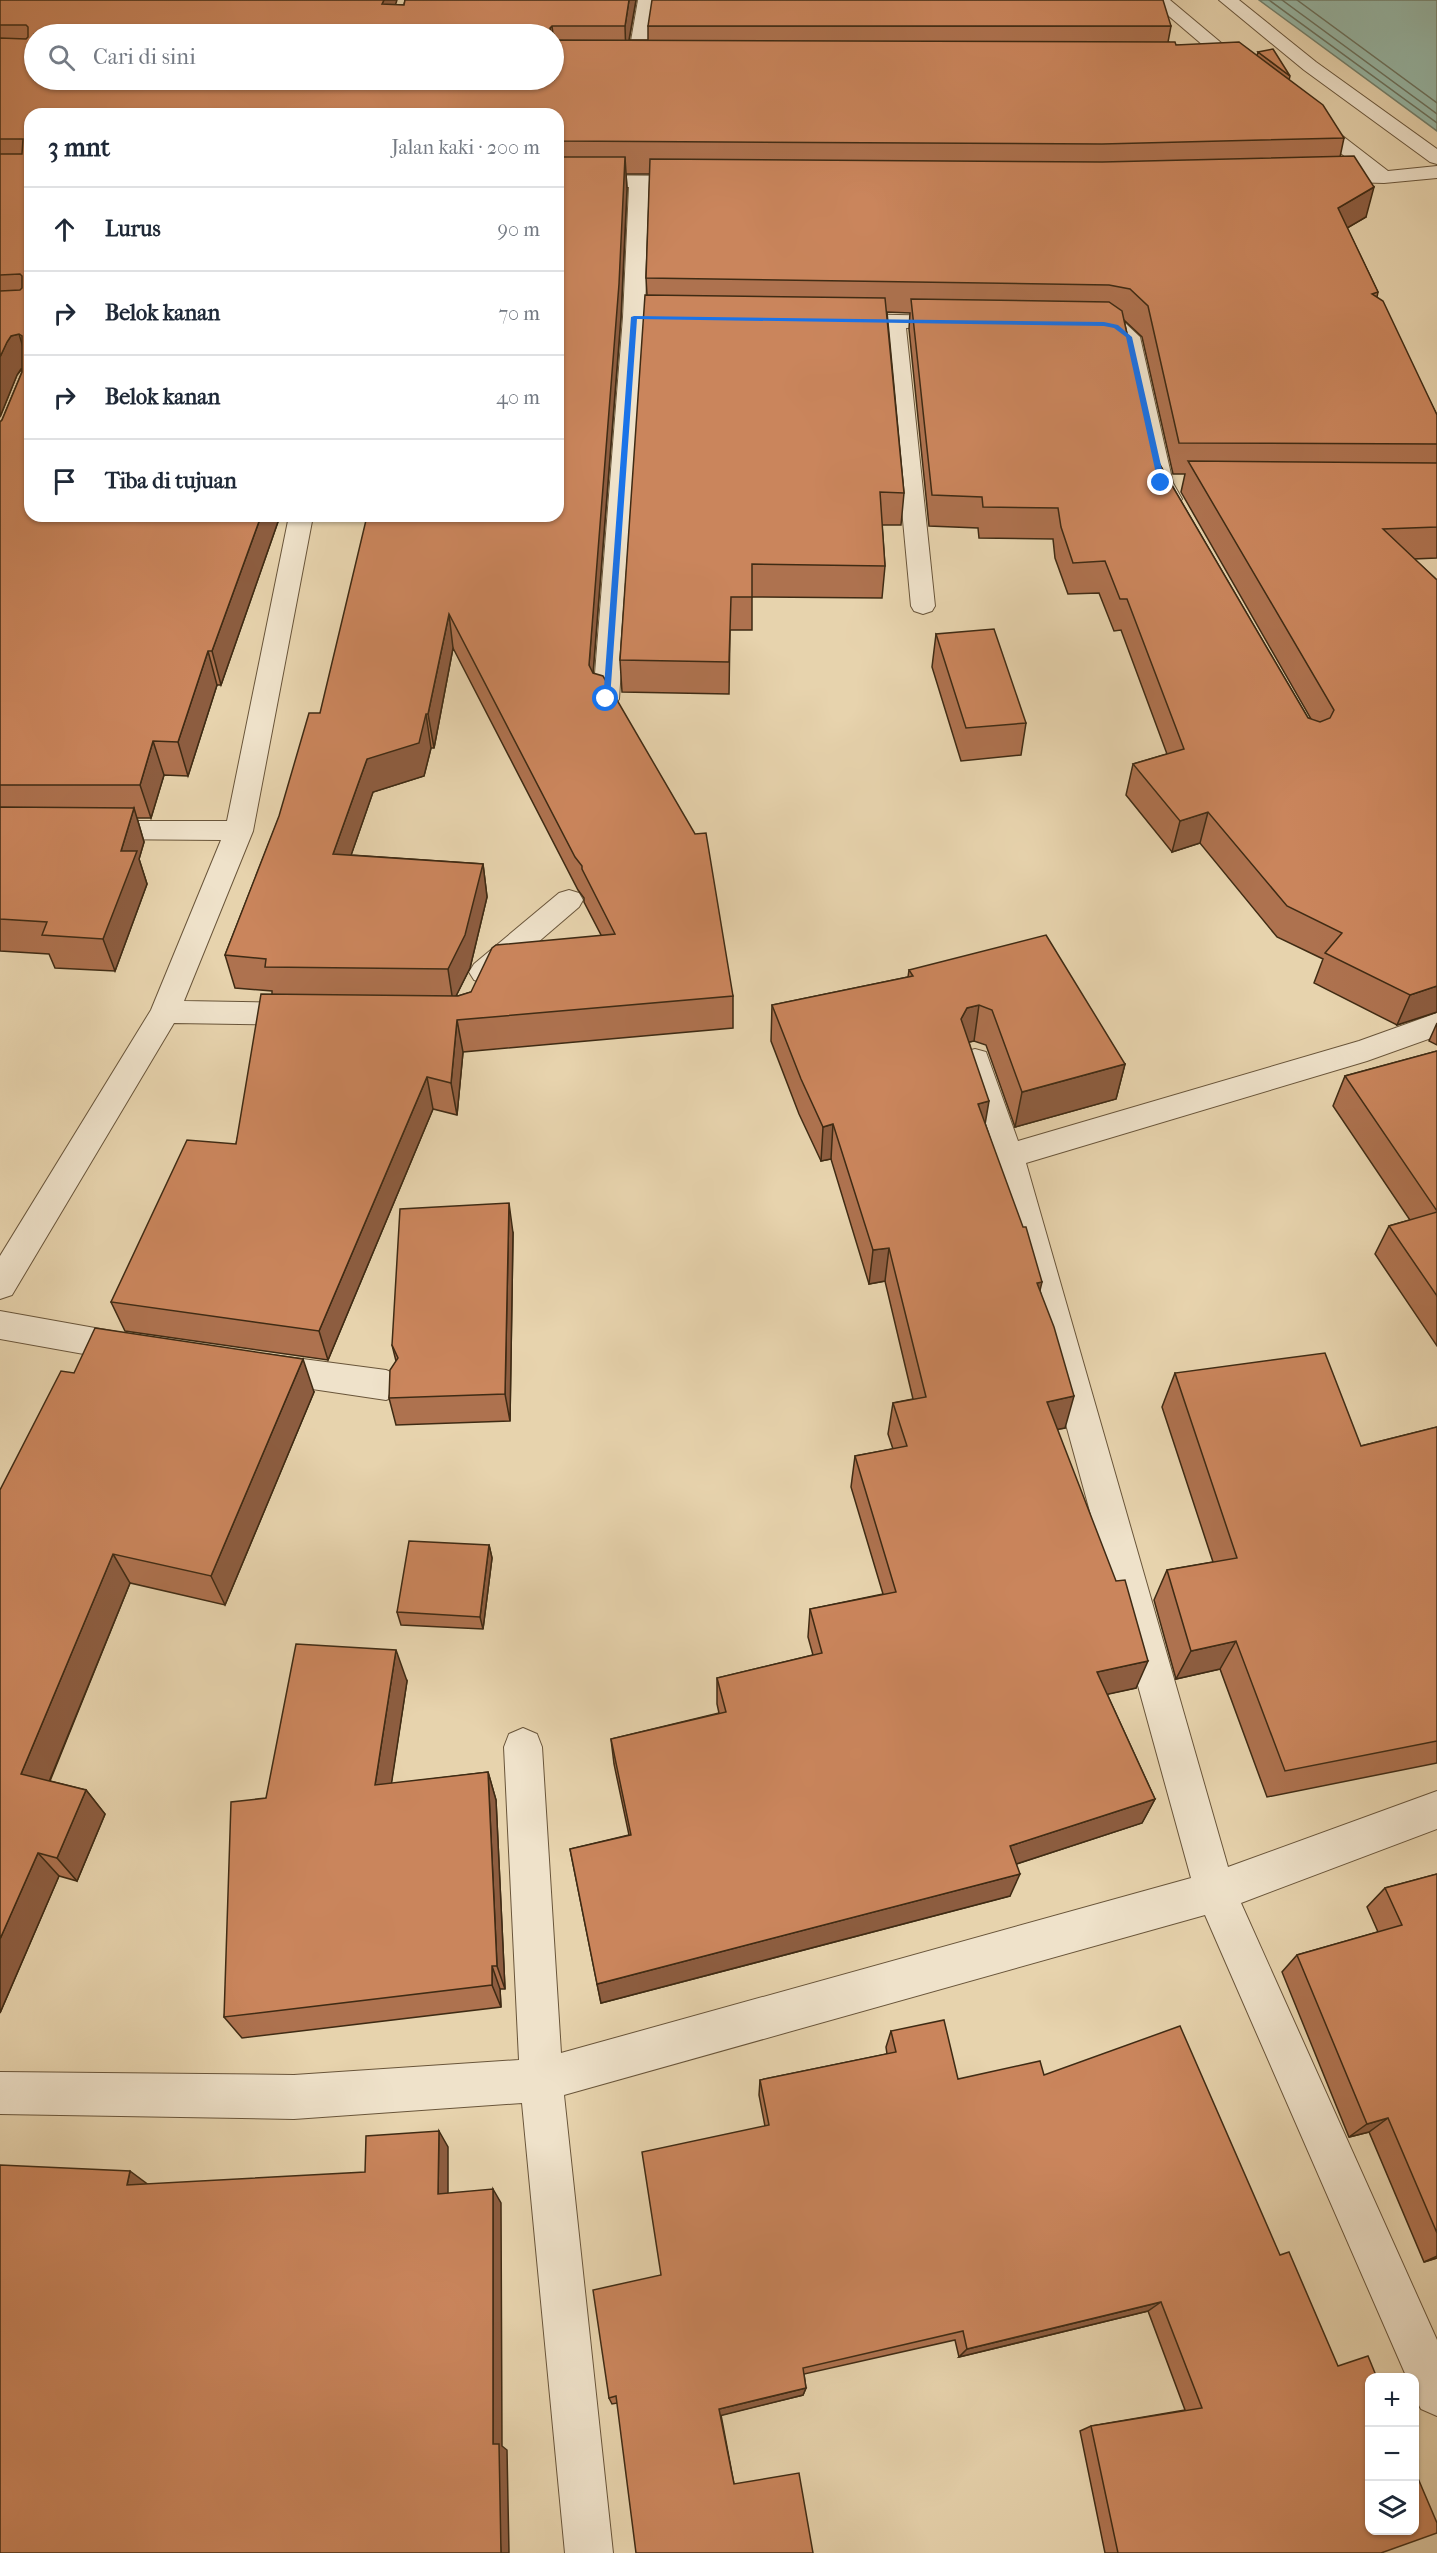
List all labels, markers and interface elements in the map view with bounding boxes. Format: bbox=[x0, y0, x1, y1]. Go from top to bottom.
search box bbox=[24, 24, 564, 90]
icon: search bbox=[45, 41, 78, 74]
text: Cari di sini bbox=[93, 44, 196, 70]
text: 3 mnt bbox=[48, 132, 110, 163]
text: Jalan kaki · 200 m bbox=[391, 136, 540, 159]
icon: ahead bbox=[48, 213, 81, 246]
text: Lurus bbox=[105, 216, 161, 242]
text: 90 m bbox=[498, 218, 540, 241]
icon: right bbox=[48, 297, 81, 330]
text: Belok kanan bbox=[105, 300, 220, 326]
text: 70 m bbox=[498, 302, 540, 325]
icon: right bbox=[48, 381, 81, 414]
text: Belok kanan bbox=[105, 384, 220, 410]
text: 40 m bbox=[496, 386, 540, 409]
icon: arrive bbox=[48, 465, 81, 498]
text: Tiba di tujuan bbox=[105, 468, 237, 494]
route end bbox=[1147, 469, 1173, 495]
route start bbox=[592, 685, 618, 711]
map controls bbox=[1365, 2373, 1419, 2535]
button: + bbox=[1365, 2373, 1419, 2427]
button: − bbox=[1365, 2427, 1419, 2481]
button: layers bbox=[1365, 2481, 1419, 2535]

